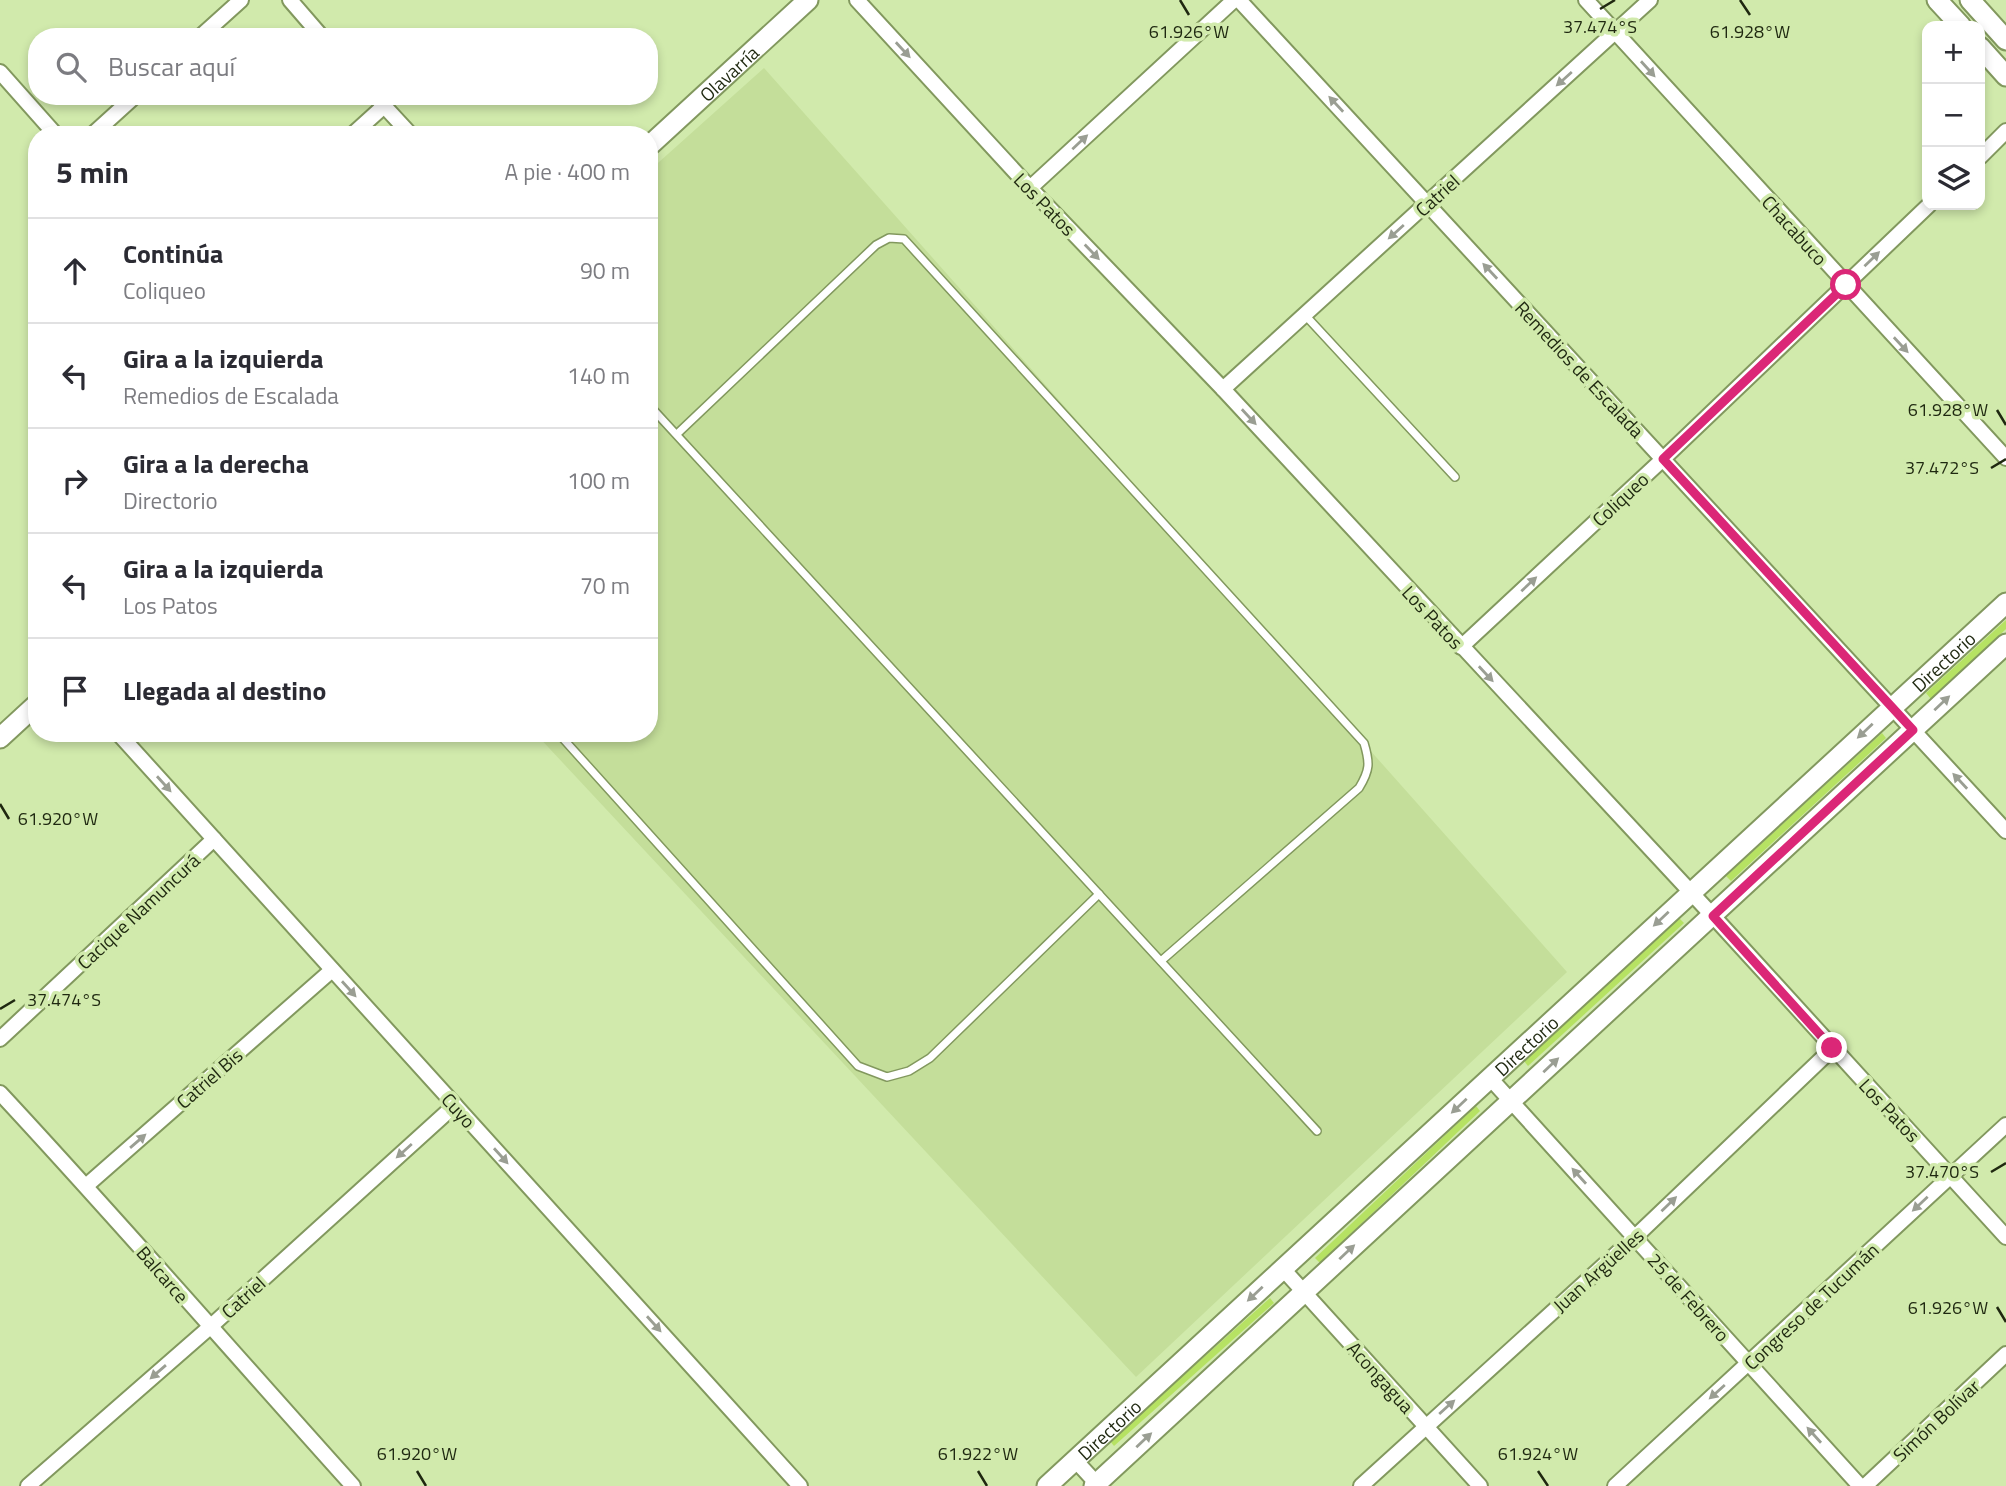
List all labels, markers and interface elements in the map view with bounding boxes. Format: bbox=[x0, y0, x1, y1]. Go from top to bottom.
text: 37.474°S bbox=[1563, 13, 1637, 40]
text: 61.926°W bbox=[1149, 18, 1229, 45]
text: 61.928°W bbox=[1710, 18, 1790, 45]
map controls bbox=[1922, 21, 1985, 210]
button: + bbox=[1922, 21, 1985, 84]
search box bbox=[28, 28, 658, 105]
street label: Olavarría bbox=[692, 38, 765, 108]
one-way arrow bbox=[895, 41, 911, 59]
text: Buscar aquí bbox=[108, 47, 235, 86]
icon: search bbox=[52, 48, 90, 86]
one-way arrow bbox=[1640, 60, 1656, 77]
one-way arrow bbox=[1555, 71, 1573, 87]
button: − bbox=[1922, 84, 1985, 147]
one-way arrow bbox=[1328, 96, 1344, 113]
one-way arrow bbox=[1071, 134, 1089, 150]
button: layers bbox=[1922, 147, 1985, 210]
text: 5 min bbox=[56, 149, 129, 195]
text: A pie · 400 m bbox=[504, 154, 630, 189]
street label: Los Patos bbox=[1007, 166, 1083, 242]
street label: Catriel bbox=[1408, 167, 1466, 223]
street label: Chacabuco bbox=[1755, 188, 1835, 272]
one-way arrow bbox=[1388, 224, 1405, 240]
text: Continúa bbox=[123, 234, 223, 273]
one-way arrow bbox=[1083, 244, 1100, 261]
one-way arrow bbox=[1864, 251, 1881, 268]
icon: ahead bbox=[56, 252, 94, 290]
text: 90 m bbox=[580, 253, 630, 288]
one-way arrow bbox=[1482, 262, 1498, 280]
route start bbox=[1830, 269, 1861, 300]
text: Coliqueo bbox=[123, 273, 206, 308]
street label: Remedios de Escalada bbox=[1509, 294, 1652, 444]
one-way arrow bbox=[1893, 336, 1909, 353]
text: Gira a la izquierda bbox=[123, 339, 324, 378]
icon: left bbox=[56, 357, 94, 395]
text: 140 m bbox=[567, 358, 630, 393]
text: Remedios de Escalada bbox=[123, 378, 339, 413]
text: 61.928°W bbox=[1908, 396, 1988, 423]
one-way arrow bbox=[1240, 408, 1256, 425]
text: Gira a la derecha bbox=[123, 444, 309, 483]
text: 37.472°S bbox=[1905, 454, 1979, 481]
icon: right bbox=[56, 462, 94, 500]
text: 100 m bbox=[567, 463, 630, 498]
street label: Coliqueo bbox=[1585, 465, 1655, 533]
text: Directorio bbox=[123, 483, 218, 518]
text: Gira a la izquierda bbox=[123, 549, 324, 588]
icon: left bbox=[56, 567, 94, 605]
text: 70 m bbox=[580, 568, 630, 603]
one-way arrow bbox=[1520, 576, 1537, 592]
street label: Los Patos bbox=[1396, 578, 1470, 656]
text: Los Patos bbox=[123, 588, 218, 623]
street label: Directorio bbox=[1904, 624, 1982, 698]
one-way arrow bbox=[1478, 665, 1494, 683]
text: Llegada al destino bbox=[123, 671, 326, 710]
icon: arrive bbox=[56, 672, 94, 710]
one-way arrow bbox=[1933, 695, 1951, 711]
one-way arrow bbox=[1857, 723, 1874, 739]
one-way arrow bbox=[1952, 772, 1968, 790]
one-way arrow bbox=[155, 775, 171, 792]
text: 61.920°W bbox=[18, 805, 98, 832]
street label: Cacique Namuncurá bbox=[70, 846, 206, 976]
one-way arrow bbox=[1653, 910, 1670, 926]
one-way arrow bbox=[341, 980, 357, 997]
text: 37.474°S bbox=[27, 986, 101, 1013]
street label: Directorio bbox=[1487, 1008, 1565, 1082]
route end bbox=[1816, 1032, 1847, 1063]
street label: Catriel Bis bbox=[169, 1041, 249, 1115]
one-way arrow bbox=[1542, 1057, 1559, 1073]
street label: Los Patos bbox=[1853, 1071, 1927, 1149]
street label: Cuyo bbox=[435, 1086, 483, 1134]
one-way arrow bbox=[1451, 1098, 1468, 1114]
one-way arrow bbox=[129, 1134, 146, 1149]
one-way arrow bbox=[395, 1143, 413, 1159]
one-way arrow bbox=[493, 1147, 509, 1165]
text: 37.470°S bbox=[1905, 1158, 1979, 1185]
one-way arrow bbox=[1571, 1167, 1587, 1185]
one-way arrow bbox=[1660, 1196, 1677, 1212]
one-way arrow bbox=[1912, 1196, 1929, 1212]
street label: Juan Argüelles bbox=[1546, 1221, 1650, 1319]
street label: Congreso de Tucumán bbox=[1737, 1236, 1885, 1376]
street label: Balcarce bbox=[130, 1239, 196, 1309]
one-way arrow bbox=[1338, 1245, 1355, 1261]
street label: 25 de Febrero bbox=[1641, 1246, 1737, 1348]
street label: Catriel bbox=[214, 1269, 272, 1325]
one-way arrow bbox=[1246, 1286, 1264, 1302]
text: 61.926°W bbox=[1908, 1294, 1988, 1321]
one-way arrow bbox=[645, 1315, 661, 1332]
street label: Acongagua bbox=[1341, 1334, 1422, 1420]
one-way arrow bbox=[150, 1364, 167, 1379]
street label: Simón Bolívar bbox=[1886, 1372, 1986, 1468]
one-way arrow bbox=[1709, 1384, 1726, 1400]
street label: Directorio bbox=[1070, 1392, 1147, 1466]
one-way arrow bbox=[1438, 1399, 1456, 1415]
one-way arrow bbox=[1806, 1426, 1822, 1444]
one-way arrow bbox=[1135, 1432, 1152, 1448]
text: 61.920°W bbox=[377, 1440, 457, 1467]
text: 61.922°W bbox=[938, 1440, 1018, 1467]
text: 61.924°W bbox=[1498, 1440, 1578, 1467]

